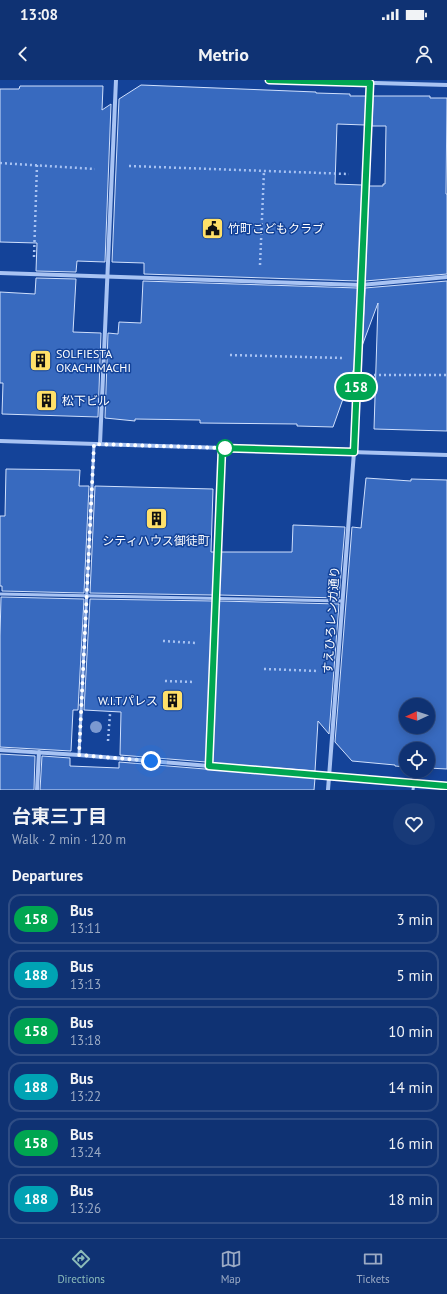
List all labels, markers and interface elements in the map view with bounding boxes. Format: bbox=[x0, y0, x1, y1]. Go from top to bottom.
text: 13:08 bbox=[20, 5, 58, 24]
icon: back bbox=[12, 43, 34, 65]
text: Metrio bbox=[198, 43, 249, 66]
icon: person bbox=[413, 43, 435, 65]
public building icon: 竹町こどもクラブ bbox=[199, 215, 225, 241]
place label: 竹町こどもクラブ bbox=[228, 221, 324, 236]
place label: SOLFIESTA OKACHIMACHI bbox=[56, 346, 131, 375]
building icon: SOLFIESTA OKACHIMACHI bbox=[27, 347, 53, 373]
line badge: 158 bbox=[333, 374, 379, 400]
text: 158 bbox=[344, 378, 368, 396]
building icon: 松下ビル bbox=[33, 387, 59, 413]
place label: 松下ビル bbox=[62, 393, 110, 408]
unlabelled marker bbox=[216, 439, 234, 457]
building icon: シティハウス御徒町 bbox=[143, 506, 169, 532]
place label: シティハウス御徒町 bbox=[102, 533, 210, 548]
street label: すえひろレンガ通り bbox=[320, 566, 342, 674]
building icon: W.I.Tパレス bbox=[160, 687, 186, 713]
place label: W.I.Tパレス bbox=[98, 693, 158, 708]
north arrow bbox=[399, 698, 435, 734]
map controls bbox=[399, 698, 435, 778]
button: locate bbox=[399, 742, 435, 778]
your location bbox=[141, 751, 161, 771]
button: heart bbox=[393, 803, 435, 845]
text: 台東三丁目 bbox=[12, 804, 107, 828]
text: Walk · 2 min · 120 m bbox=[12, 831, 126, 848]
text: Departures bbox=[12, 866, 83, 885]
text: Bus bbox=[70, 901, 93, 920]
text: 158 bbox=[24, 910, 48, 928]
text: 3 min bbox=[396, 910, 433, 929]
text: 13:11 bbox=[70, 920, 101, 937]
text: Bus bbox=[70, 957, 93, 976]
text: 188 bbox=[24, 966, 48, 984]
text: 5 min bbox=[396, 966, 433, 985]
text: 13:13 bbox=[70, 976, 101, 993]
text: Bus bbox=[70, 1013, 93, 1032]
text: 158 bbox=[24, 1022, 48, 1040]
text: 10 min bbox=[388, 1022, 433, 1041]
text: 13:18 bbox=[70, 1032, 101, 1049]
text: Bus bbox=[70, 1069, 93, 1088]
text: 188 bbox=[24, 1078, 48, 1096]
text: 14 min bbox=[388, 1078, 433, 1097]
text: 13:22 bbox=[70, 1088, 101, 1105]
text: Bus bbox=[70, 1125, 93, 1144]
text: 158 bbox=[24, 1134, 48, 1152]
text: 16 min bbox=[388, 1134, 433, 1153]
text: 13:24 bbox=[70, 1144, 101, 1161]
text: Bus bbox=[70, 1181, 93, 1200]
text: 188 bbox=[24, 1190, 48, 1208]
text: 18 min bbox=[388, 1190, 433, 1209]
text: 13:26 bbox=[70, 1200, 101, 1217]
tab: Directions bbox=[57, 1248, 105, 1286]
tab: Map bbox=[220, 1248, 242, 1286]
tab: Tickets bbox=[356, 1248, 390, 1286]

